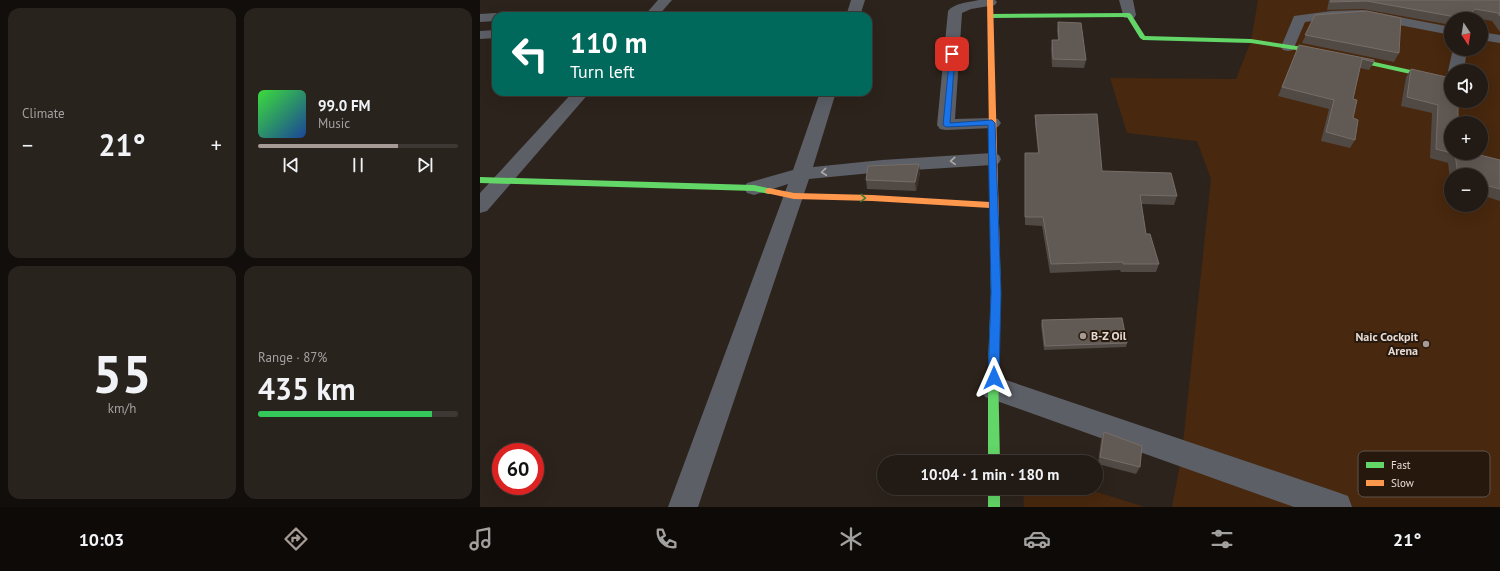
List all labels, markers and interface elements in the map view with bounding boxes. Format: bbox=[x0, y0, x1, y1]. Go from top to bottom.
north arrow bbox=[1444, 12, 1488, 56]
map controls bbox=[1444, 12, 1488, 212]
text: 110 m bbox=[570, 24, 647, 61]
icon: left bbox=[504, 28, 556, 80]
pin bbox=[935, 37, 969, 71]
icon: arrive bbox=[941, 43, 963, 65]
text: Turn left bbox=[570, 60, 635, 83]
button: sound bbox=[1444, 64, 1488, 108]
text: 99.0 FM bbox=[318, 96, 371, 115]
text: Climate bbox=[22, 105, 65, 122]
text: Music bbox=[318, 115, 350, 132]
button: + bbox=[1444, 116, 1488, 160]
text: 21° bbox=[98, 125, 146, 164]
text: − bbox=[22, 131, 33, 159]
text: + bbox=[211, 131, 222, 159]
icon: previous bbox=[280, 154, 302, 176]
icon: pause bbox=[347, 154, 369, 176]
icon: next bbox=[414, 154, 436, 176]
one-way arrow bbox=[950, 157, 956, 166]
one-way arrow bbox=[820, 167, 827, 176]
button: − bbox=[1444, 168, 1488, 212]
one-way arrow bbox=[860, 193, 866, 202]
place label: B-Z Oil bbox=[1091, 328, 1127, 343]
place label: Naic Cockpit Arena bbox=[1355, 329, 1419, 358]
marker: B-Z Oil bbox=[1078, 331, 1088, 341]
marker: Naic Cockpit Arena bbox=[1421, 339, 1431, 349]
text: 55 bbox=[93, 340, 151, 407]
text: Range · 87% bbox=[258, 349, 327, 366]
position arrow bbox=[973, 357, 1015, 399]
text: 435 km bbox=[258, 369, 356, 408]
text: km/h bbox=[108, 400, 136, 417]
speed limit sign: 60 bbox=[492, 443, 544, 495]
legend bbox=[1358, 451, 1490, 497]
text: Fast bbox=[1391, 458, 1411, 472]
text: 10:04 · 1 min · 180 m bbox=[921, 465, 1059, 484]
text: Slow bbox=[1391, 476, 1414, 490]
icon: directions bbox=[282, 525, 310, 553]
icon: music bbox=[467, 525, 495, 553]
icon: phone bbox=[652, 525, 680, 553]
icon: climate bbox=[837, 525, 865, 553]
icon: car bbox=[1023, 525, 1051, 553]
icon: filters bbox=[1208, 525, 1236, 553]
text: 10:03 bbox=[79, 528, 124, 551]
text: 21° bbox=[1393, 528, 1421, 551]

